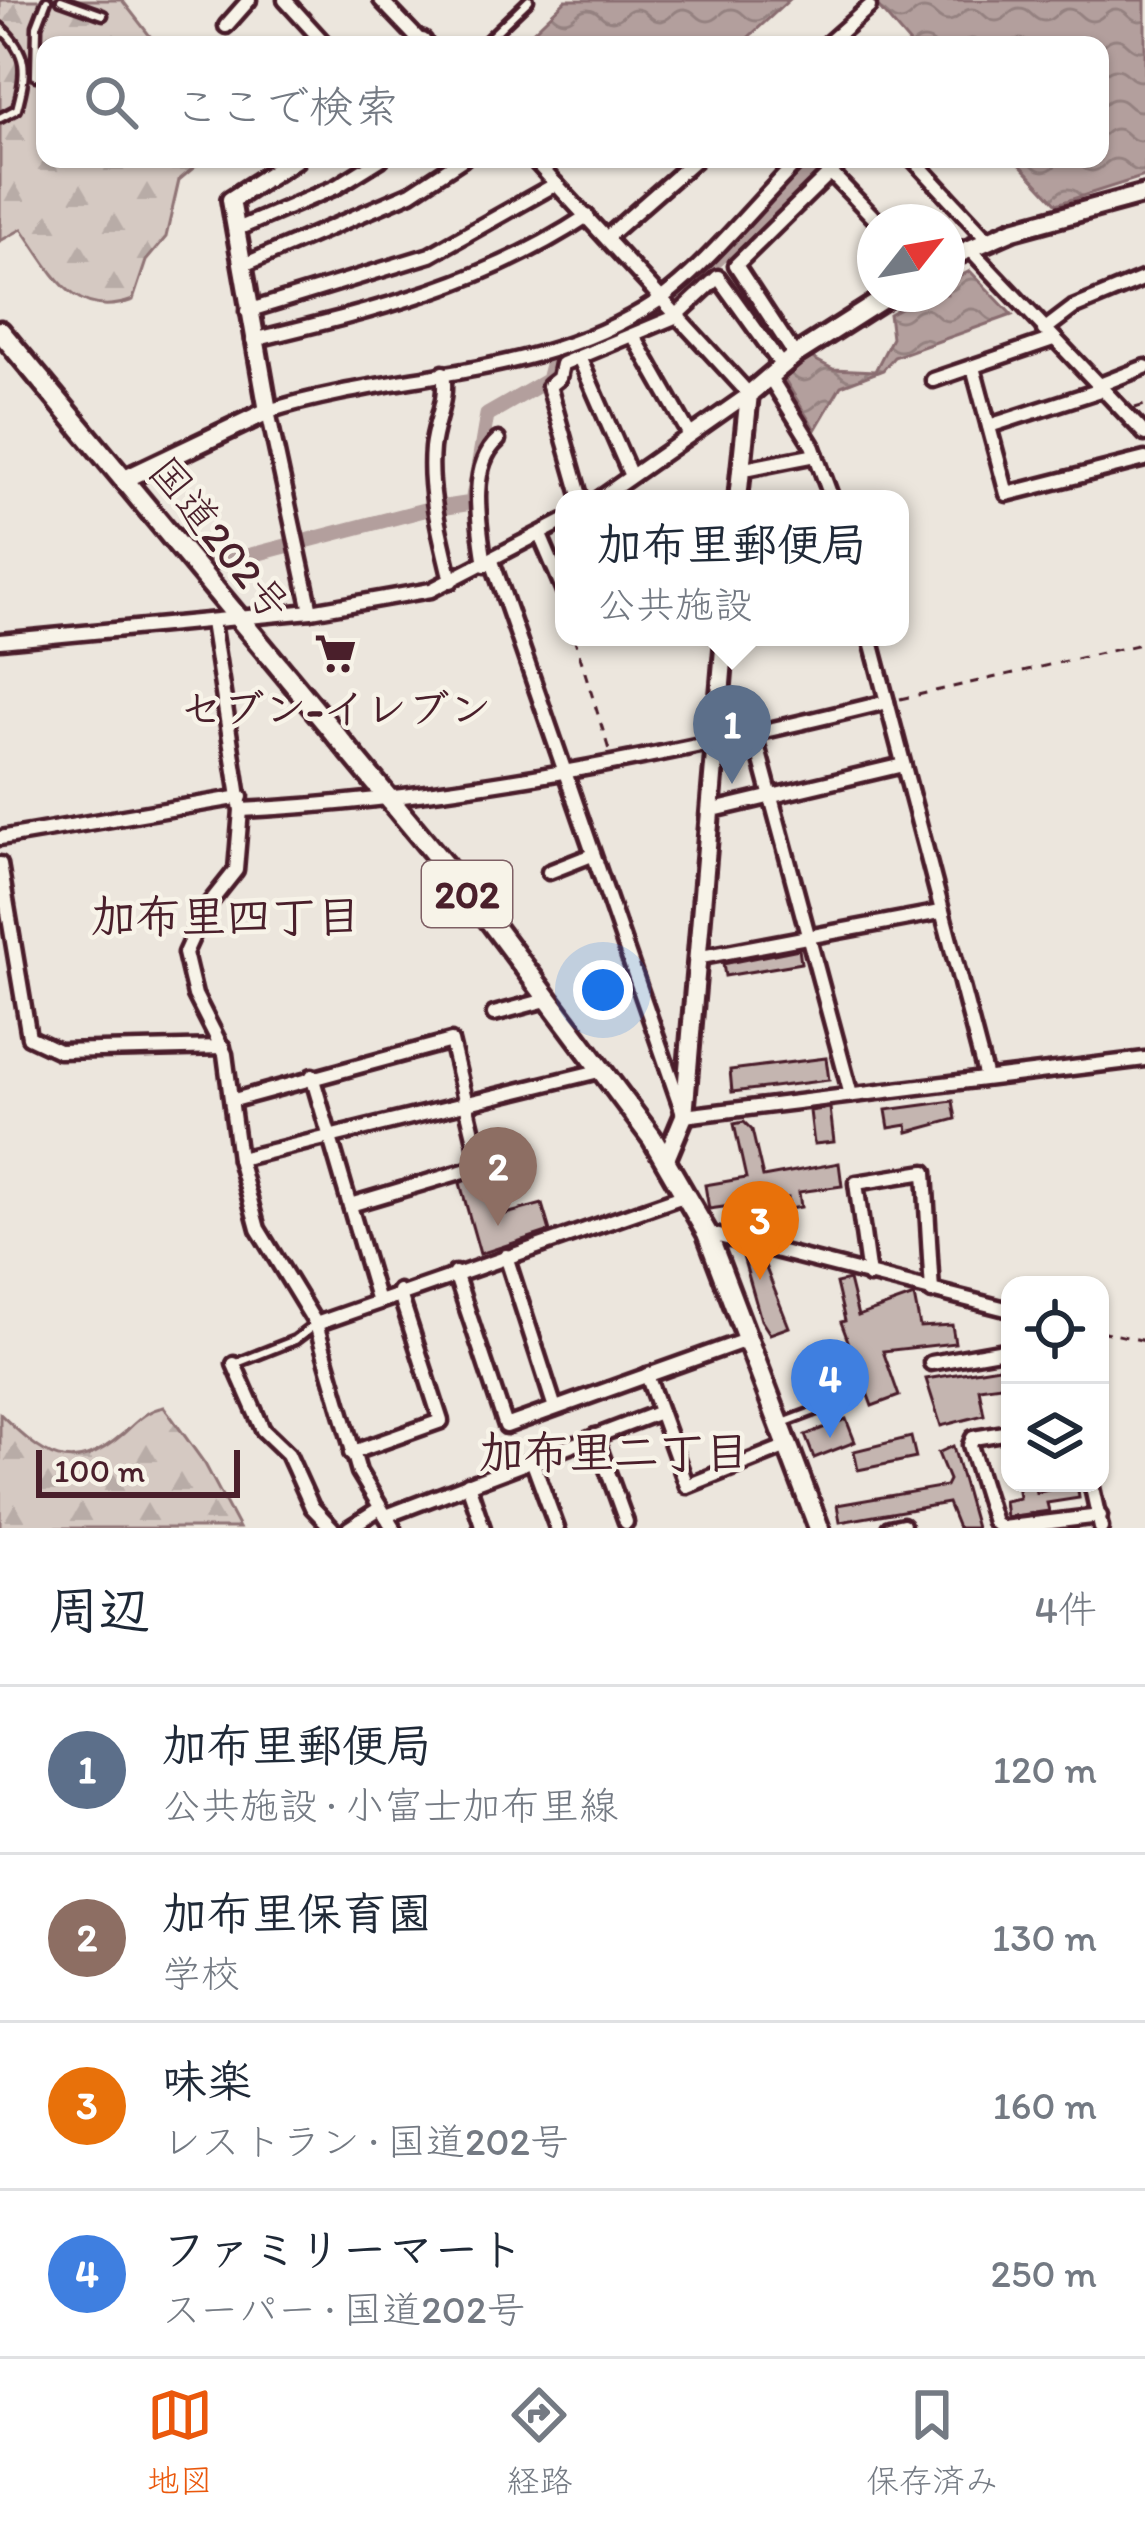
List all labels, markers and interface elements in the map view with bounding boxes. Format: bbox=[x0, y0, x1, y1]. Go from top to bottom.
search box bbox=[36, 36, 1109, 168]
icon: search bbox=[78, 69, 144, 135]
text: ここで検索 bbox=[174, 79, 399, 133]
north arrow bbox=[857, 204, 965, 312]
street label: 国道202号 bbox=[138, 446, 301, 631]
popup bbox=[555, 490, 909, 646]
text: 加布里郵便局 bbox=[597, 517, 867, 571]
text: 公共施設 bbox=[597, 581, 753, 628]
supermarket icon: セブン-イレブン bbox=[313, 631, 359, 677]
place label: セブン-イレブン bbox=[181, 683, 491, 734]
pin: 1 bbox=[693, 685, 771, 784]
road number: 202 bbox=[422, 861, 512, 927]
district label: 加布里四丁目 bbox=[91, 889, 361, 943]
your location bbox=[573, 960, 633, 1020]
pin: 2 bbox=[459, 1127, 537, 1226]
pin: 3 bbox=[721, 1181, 799, 1280]
map controls bbox=[1001, 1276, 1109, 1492]
button: locate bbox=[1001, 1276, 1109, 1384]
pin: 4 bbox=[791, 1339, 869, 1438]
button: layers bbox=[1001, 1384, 1109, 1492]
district label: 加布里二丁目 bbox=[479, 1425, 749, 1479]
scale bar bbox=[36, 1444, 240, 1497]
text: 100 m bbox=[54, 1451, 145, 1490]
text: 周辺 bbox=[48, 1580, 150, 1641]
text: 4件 bbox=[1035, 1586, 1097, 1633]
text: 加布里郵便局 bbox=[162, 1718, 432, 1772]
text: 1 bbox=[78, 1746, 96, 1793]
text: 120 m bbox=[993, 1746, 1097, 1793]
text: 公共施設 · 小富士加布里線 bbox=[162, 1782, 618, 1829]
text: 加布里保育園 bbox=[162, 1886, 432, 1940]
text: 2 bbox=[77, 1914, 97, 1961]
text: 130 m bbox=[992, 1914, 1097, 1961]
text: 学校 bbox=[162, 1950, 240, 1997]
text: 味楽 bbox=[162, 2054, 252, 2108]
text: 3 bbox=[76, 2082, 98, 2129]
text: 160 m bbox=[993, 2082, 1097, 2129]
text: レストラン · 国道202号 bbox=[162, 2118, 569, 2165]
text: ファミリーマート bbox=[162, 2222, 524, 2276]
text: 4 bbox=[75, 2250, 99, 2297]
text: 250 m bbox=[990, 2250, 1097, 2297]
text: スーパー · 国道202号 bbox=[162, 2286, 525, 2333]
tab: 地図 bbox=[147, 2382, 213, 2502]
tab: 経路 bbox=[506, 2382, 572, 2502]
tab: 保存済み bbox=[866, 2382, 998, 2502]

